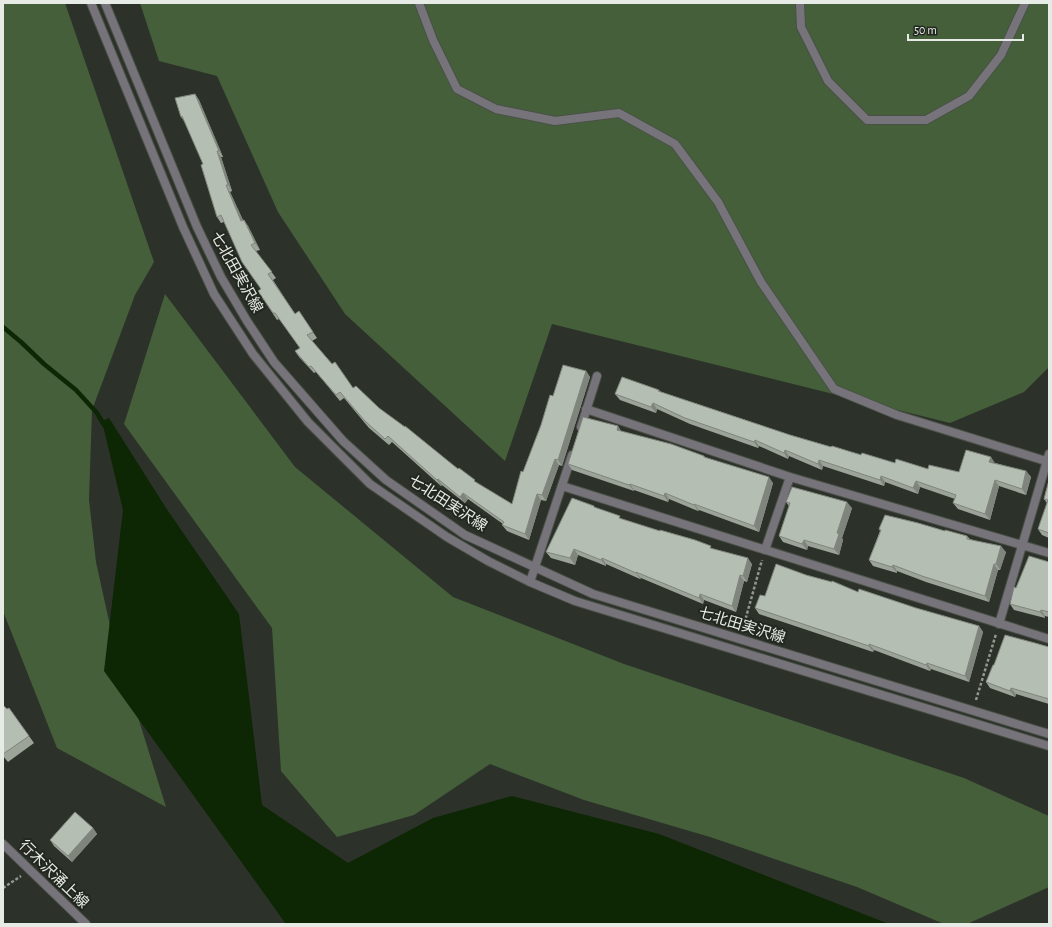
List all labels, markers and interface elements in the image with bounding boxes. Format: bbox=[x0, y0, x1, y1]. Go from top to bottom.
scale bar bbox=[908, 16, 1023, 42]
text: 50 m bbox=[914, 24, 937, 36]
street label: 七北田実沢線 bbox=[208, 228, 267, 315]
street label: 七北田実沢線 bbox=[406, 471, 491, 534]
street label: 七北田実沢線 bbox=[697, 603, 788, 646]
street label: 行木沢涌上線 bbox=[16, 837, 92, 911]

